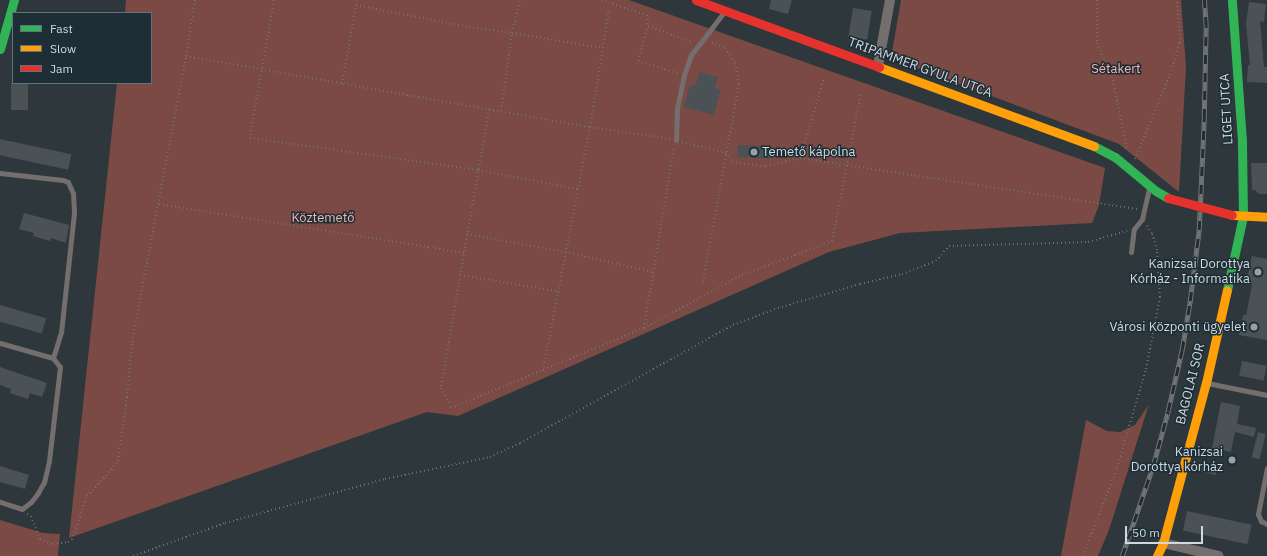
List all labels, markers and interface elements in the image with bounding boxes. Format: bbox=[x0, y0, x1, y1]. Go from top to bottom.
legend bbox=[12, 12, 152, 84]
text: Fast bbox=[50, 21, 73, 36]
street label: TRIPAMMER GYULA UTCA bbox=[846, 35, 994, 101]
text: Slow bbox=[50, 41, 76, 56]
text: Jam bbox=[50, 61, 73, 76]
park label: Sétakert bbox=[1091, 61, 1141, 77]
street label: LIGET UTCA bbox=[1217, 73, 1237, 145]
place label: Temető kápolna bbox=[762, 144, 855, 160]
marker: Temető kápolna bbox=[749, 147, 759, 157]
park label: Köztemető bbox=[291, 210, 355, 226]
place label: Kanizsai Dorottya Kórház - Informatika bbox=[1130, 257, 1250, 288]
marker: Kanizsai Dorottya Kórház - Informatika bbox=[1253, 267, 1263, 277]
place label: Városi Központi ügyelet bbox=[1110, 319, 1246, 335]
marker: Városi Központi ügyelet bbox=[1249, 322, 1259, 332]
street label: BAGOLAI SOR bbox=[1173, 342, 1209, 426]
place label: Kanizsai Dorottya kórház bbox=[1131, 445, 1223, 476]
marker: Kanizsai Dorottya kórház bbox=[1226, 454, 1238, 466]
scale bar bbox=[1127, 518, 1205, 544]
text: 50 m bbox=[1132, 525, 1160, 540]

